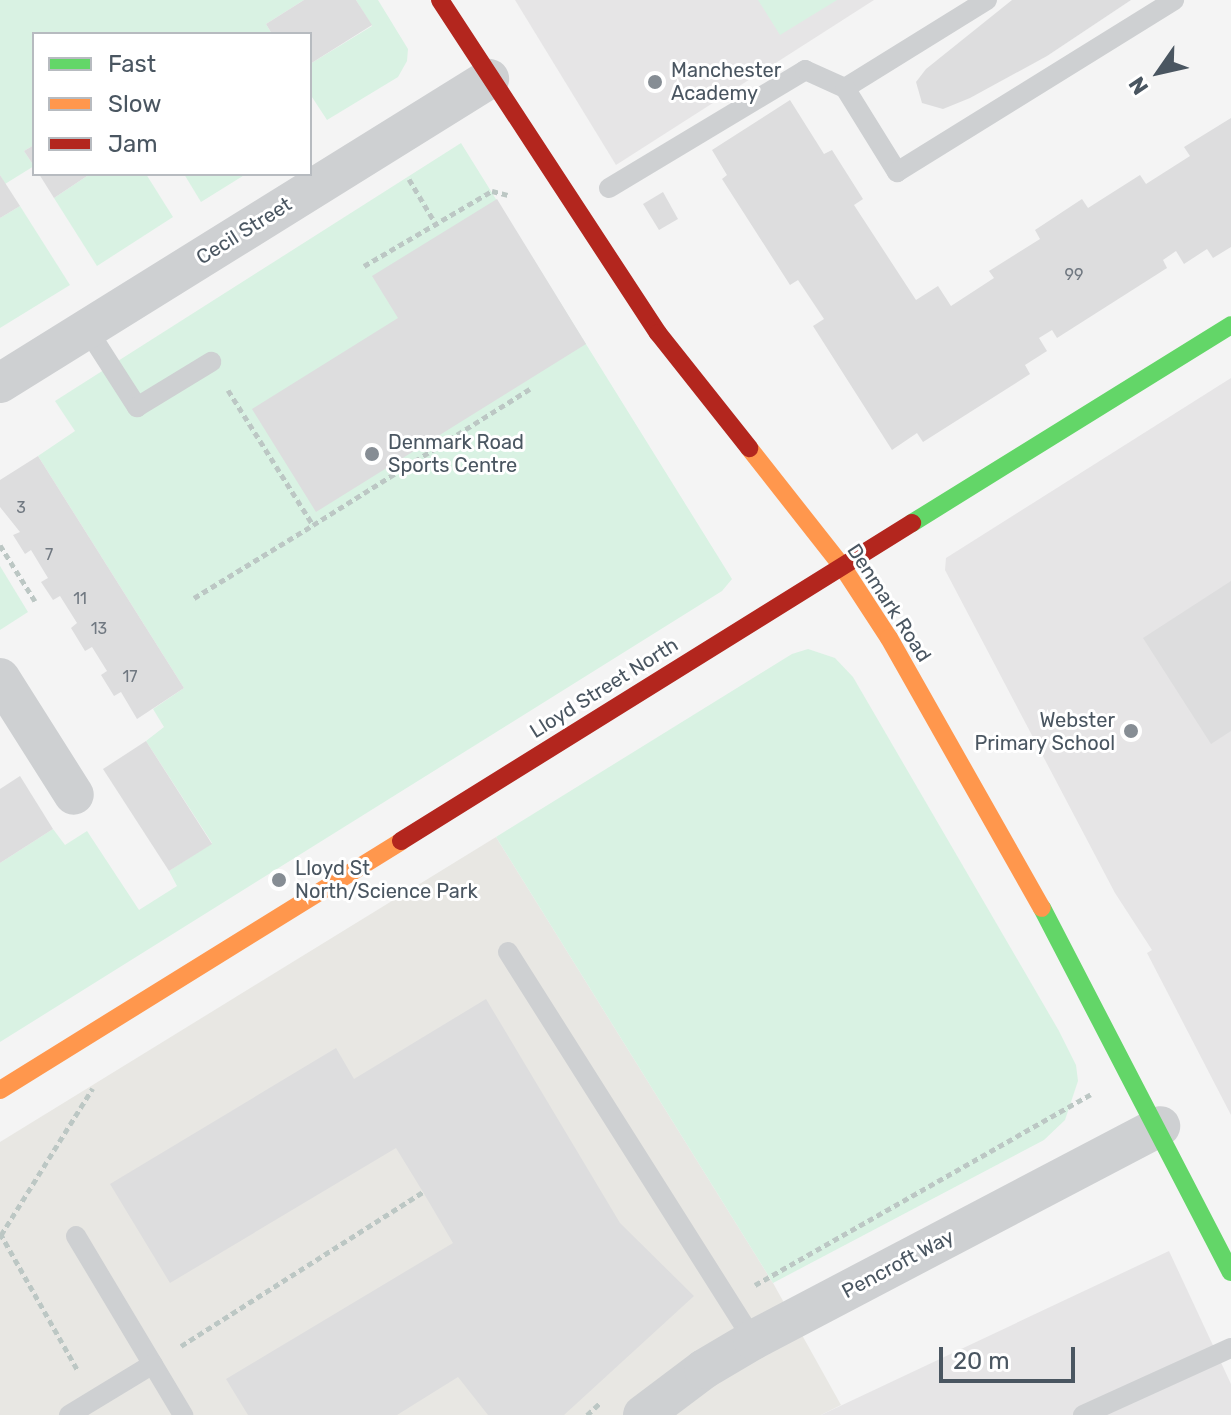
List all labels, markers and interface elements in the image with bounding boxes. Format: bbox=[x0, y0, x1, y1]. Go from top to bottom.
legend bbox=[32, 32, 312, 176]
north arrow bbox=[1119, 32, 1199, 112]
text: Fast bbox=[108, 50, 156, 78]
place label: Manchester Academy bbox=[671, 58, 781, 105]
text: N bbox=[1123, 72, 1154, 100]
marker: Manchester Academy bbox=[646, 73, 664, 91]
text: Slow bbox=[108, 90, 161, 118]
text: Jam bbox=[108, 130, 158, 158]
street label: Cecil Street bbox=[192, 192, 296, 270]
house number: 99 bbox=[1065, 265, 1083, 285]
place label: Denmark Road Sports Centre bbox=[388, 430, 524, 477]
marker: Denmark Road Sports Centre bbox=[363, 445, 381, 463]
house number: 3 bbox=[16, 498, 26, 518]
street label: Denmark Road bbox=[842, 539, 936, 667]
house number: 7 bbox=[45, 545, 53, 565]
house number: 11 bbox=[73, 589, 87, 609]
house number: 13 bbox=[91, 619, 107, 639]
street label: Lloyd Street North bbox=[525, 633, 683, 743]
house number: 17 bbox=[122, 667, 138, 687]
place label: Webster Primary School bbox=[974, 708, 1115, 755]
marker: Webster Primary School bbox=[1122, 722, 1140, 740]
place label: Lloyd St North/Science Park bbox=[295, 856, 478, 903]
marker: Lloyd St North/Science Park bbox=[270, 871, 288, 889]
street label: Pencroft Way bbox=[838, 1224, 958, 1304]
scale bar bbox=[943, 1331, 1079, 1381]
text: 20 m bbox=[953, 1347, 1010, 1375]

